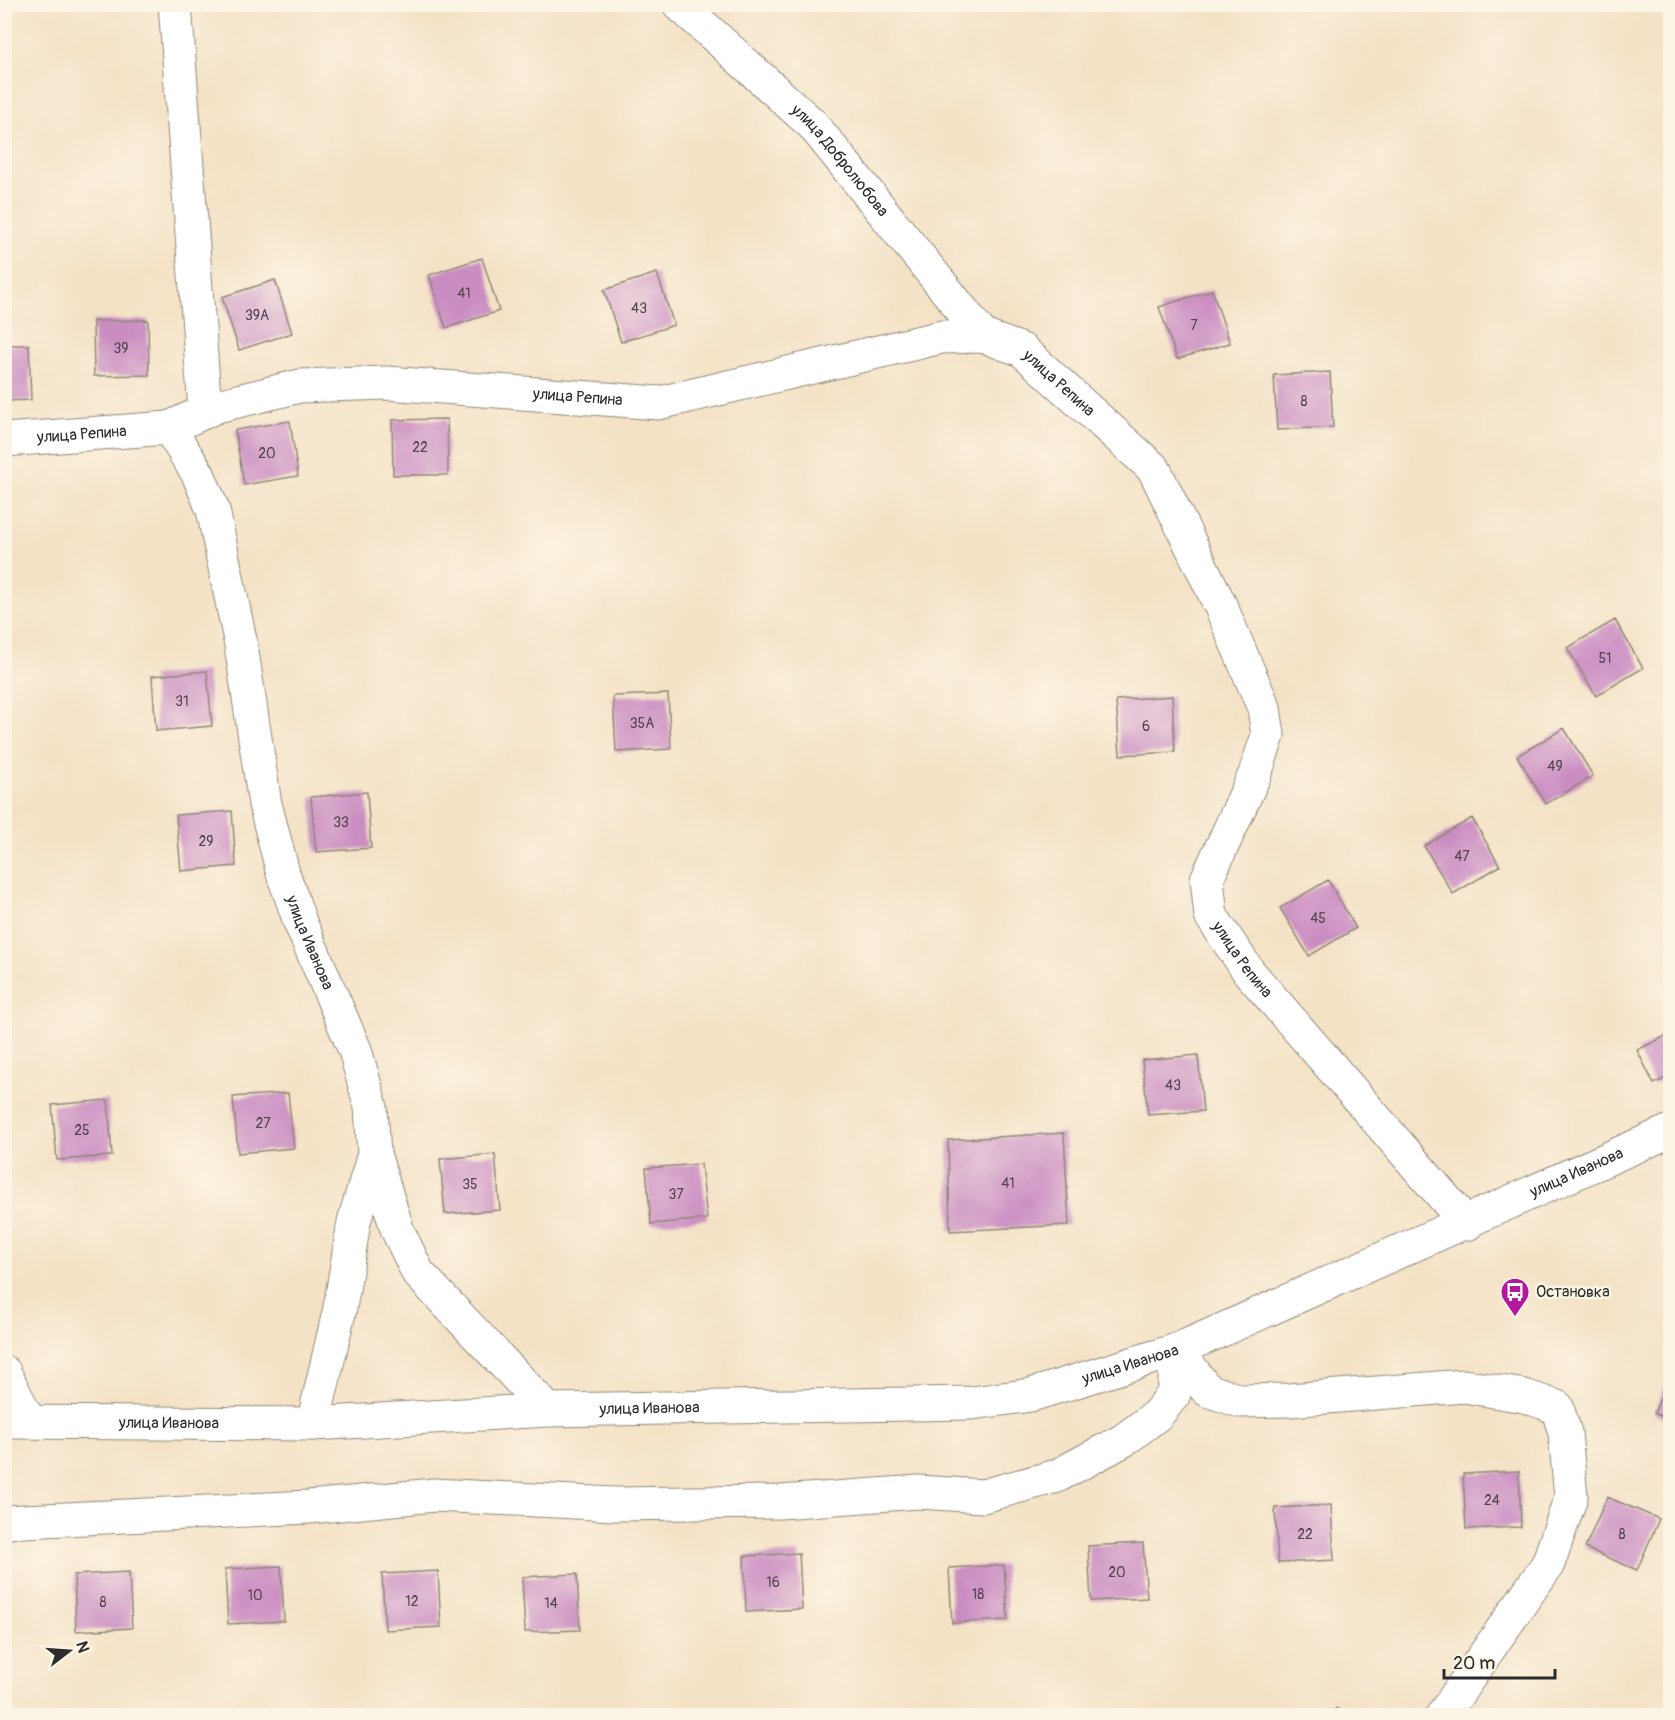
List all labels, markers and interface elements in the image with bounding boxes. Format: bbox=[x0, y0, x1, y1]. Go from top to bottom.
street label: улица Добролюбова bbox=[786, 99, 893, 221]
house number: 41 bbox=[457, 285, 471, 302]
house number: 43 bbox=[631, 300, 647, 317]
house number: 39А bbox=[245, 307, 269, 324]
house number: 7 bbox=[1190, 317, 1198, 334]
house number: 39 bbox=[113, 340, 129, 357]
street label: улица Репина bbox=[1018, 345, 1099, 421]
street label: улица Репина bbox=[531, 384, 623, 410]
house number: 8 bbox=[1300, 393, 1308, 410]
street label: улица Репина bbox=[35, 421, 127, 448]
house number: 22 bbox=[412, 439, 428, 456]
house number: 20 bbox=[258, 445, 276, 462]
house number: 51 bbox=[1598, 650, 1612, 667]
house number: 31 bbox=[175, 693, 189, 710]
house number: 35А bbox=[630, 715, 654, 732]
house number: 6 bbox=[1142, 718, 1150, 735]
house number: 49 bbox=[1547, 758, 1563, 775]
house number: 33 bbox=[333, 814, 349, 831]
house number: 29 bbox=[198, 833, 214, 850]
house number: 47 bbox=[1454, 848, 1470, 865]
street label: улица Иванова bbox=[281, 892, 338, 993]
house number: 45 bbox=[1310, 910, 1326, 927]
street label: улица Репина bbox=[1207, 917, 1277, 1002]
house number: 43 bbox=[1165, 1077, 1181, 1094]
house number: 27 bbox=[255, 1115, 271, 1132]
house number: 25 bbox=[74, 1122, 90, 1139]
street label: улица Иванова bbox=[1526, 1143, 1626, 1202]
house number: 41 bbox=[1001, 1175, 1015, 1192]
house number: 35 bbox=[462, 1176, 478, 1193]
house number: 37 bbox=[668, 1186, 684, 1203]
bus stop icon: Остановка bbox=[1499, 1276, 1531, 1318]
place label: Остановка bbox=[1536, 1282, 1610, 1302]
street label: улица Иванова bbox=[1079, 1340, 1181, 1389]
street label: улица Иванова bbox=[598, 1397, 700, 1419]
street label: улица Иванова bbox=[118, 1413, 219, 1433]
house number: 24 bbox=[1484, 1492, 1500, 1509]
house number: 22 bbox=[1297, 1526, 1313, 1543]
house number: 8 bbox=[1618, 1526, 1626, 1543]
house number: 20 bbox=[1108, 1564, 1126, 1581]
house number: 16 bbox=[766, 1574, 780, 1591]
house number: 18 bbox=[972, 1586, 984, 1603]
house number: 10 bbox=[247, 1587, 263, 1604]
house number: 12 bbox=[405, 1593, 419, 1610]
house number: 8 bbox=[99, 1594, 107, 1611]
house number: 14 bbox=[544, 1595, 558, 1612]
north arrow bbox=[39, 1621, 99, 1681]
text: N bbox=[71, 1639, 94, 1655]
scale bar bbox=[1444, 1642, 1555, 1680]
text: 20 m bbox=[1453, 1652, 1495, 1675]

